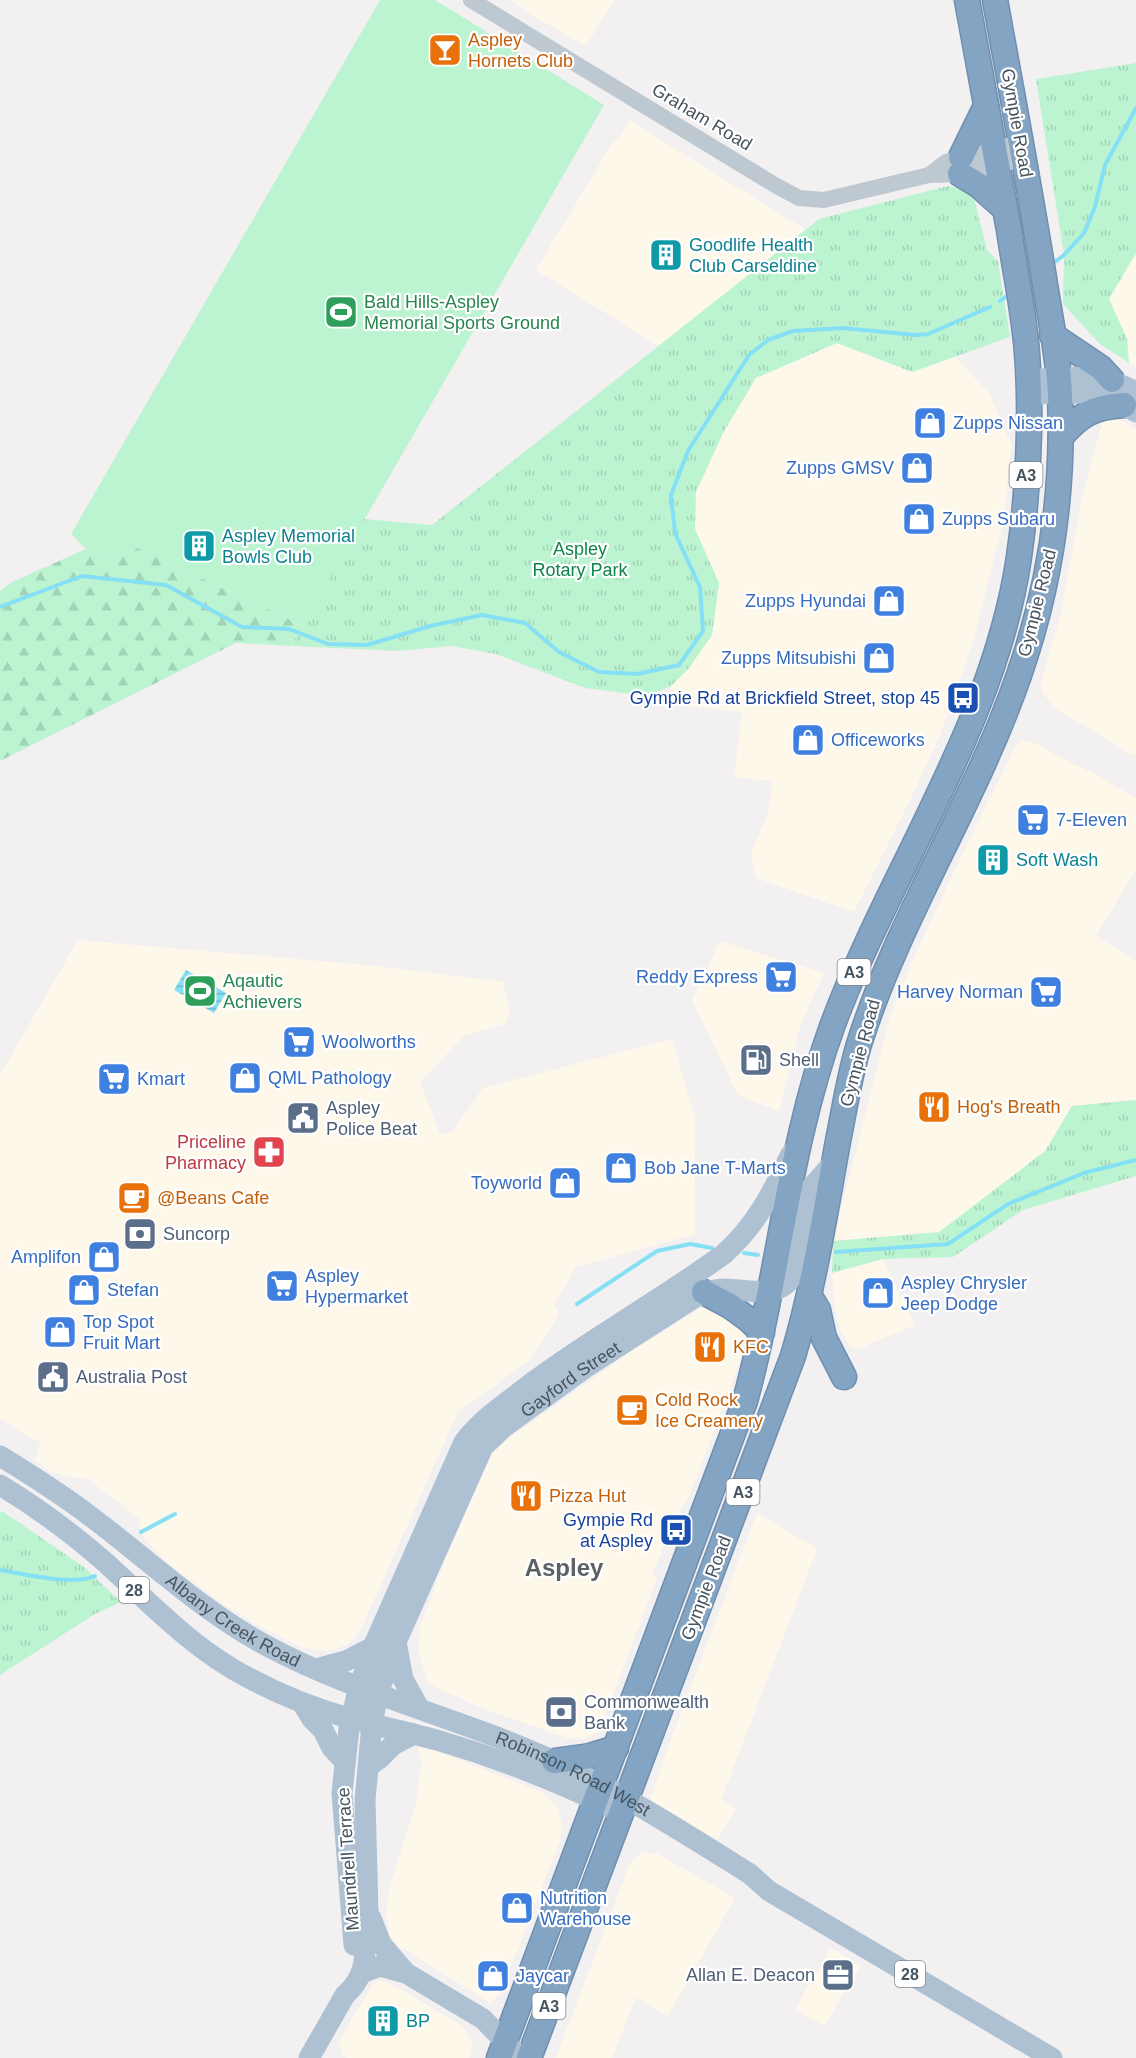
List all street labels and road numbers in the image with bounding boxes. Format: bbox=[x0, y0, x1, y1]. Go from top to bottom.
street label: Gympie Road bbox=[998, 67, 1036, 179]
street label: Graham Road bbox=[648, 79, 756, 155]
road number: A3 bbox=[1010, 462, 1042, 488]
street label: Gympie Road bbox=[1014, 547, 1060, 659]
road number: A3 bbox=[838, 959, 870, 985]
street label: Gympie Road bbox=[836, 997, 884, 1109]
street label: Gayford Street bbox=[517, 1338, 624, 1421]
road number: A3 bbox=[726, 1479, 760, 1505]
street label: Gympie Road bbox=[677, 1533, 735, 1643]
street label: Albany Creek Road bbox=[162, 1570, 303, 1671]
road number: 28 bbox=[119, 1577, 149, 1603]
street label: Robinson Road West bbox=[493, 1728, 654, 1820]
street label: Maundrell Terrace bbox=[333, 1787, 363, 1931]
road number: 28 bbox=[895, 1961, 925, 1987]
road number: A3 bbox=[532, 1993, 566, 2019]

